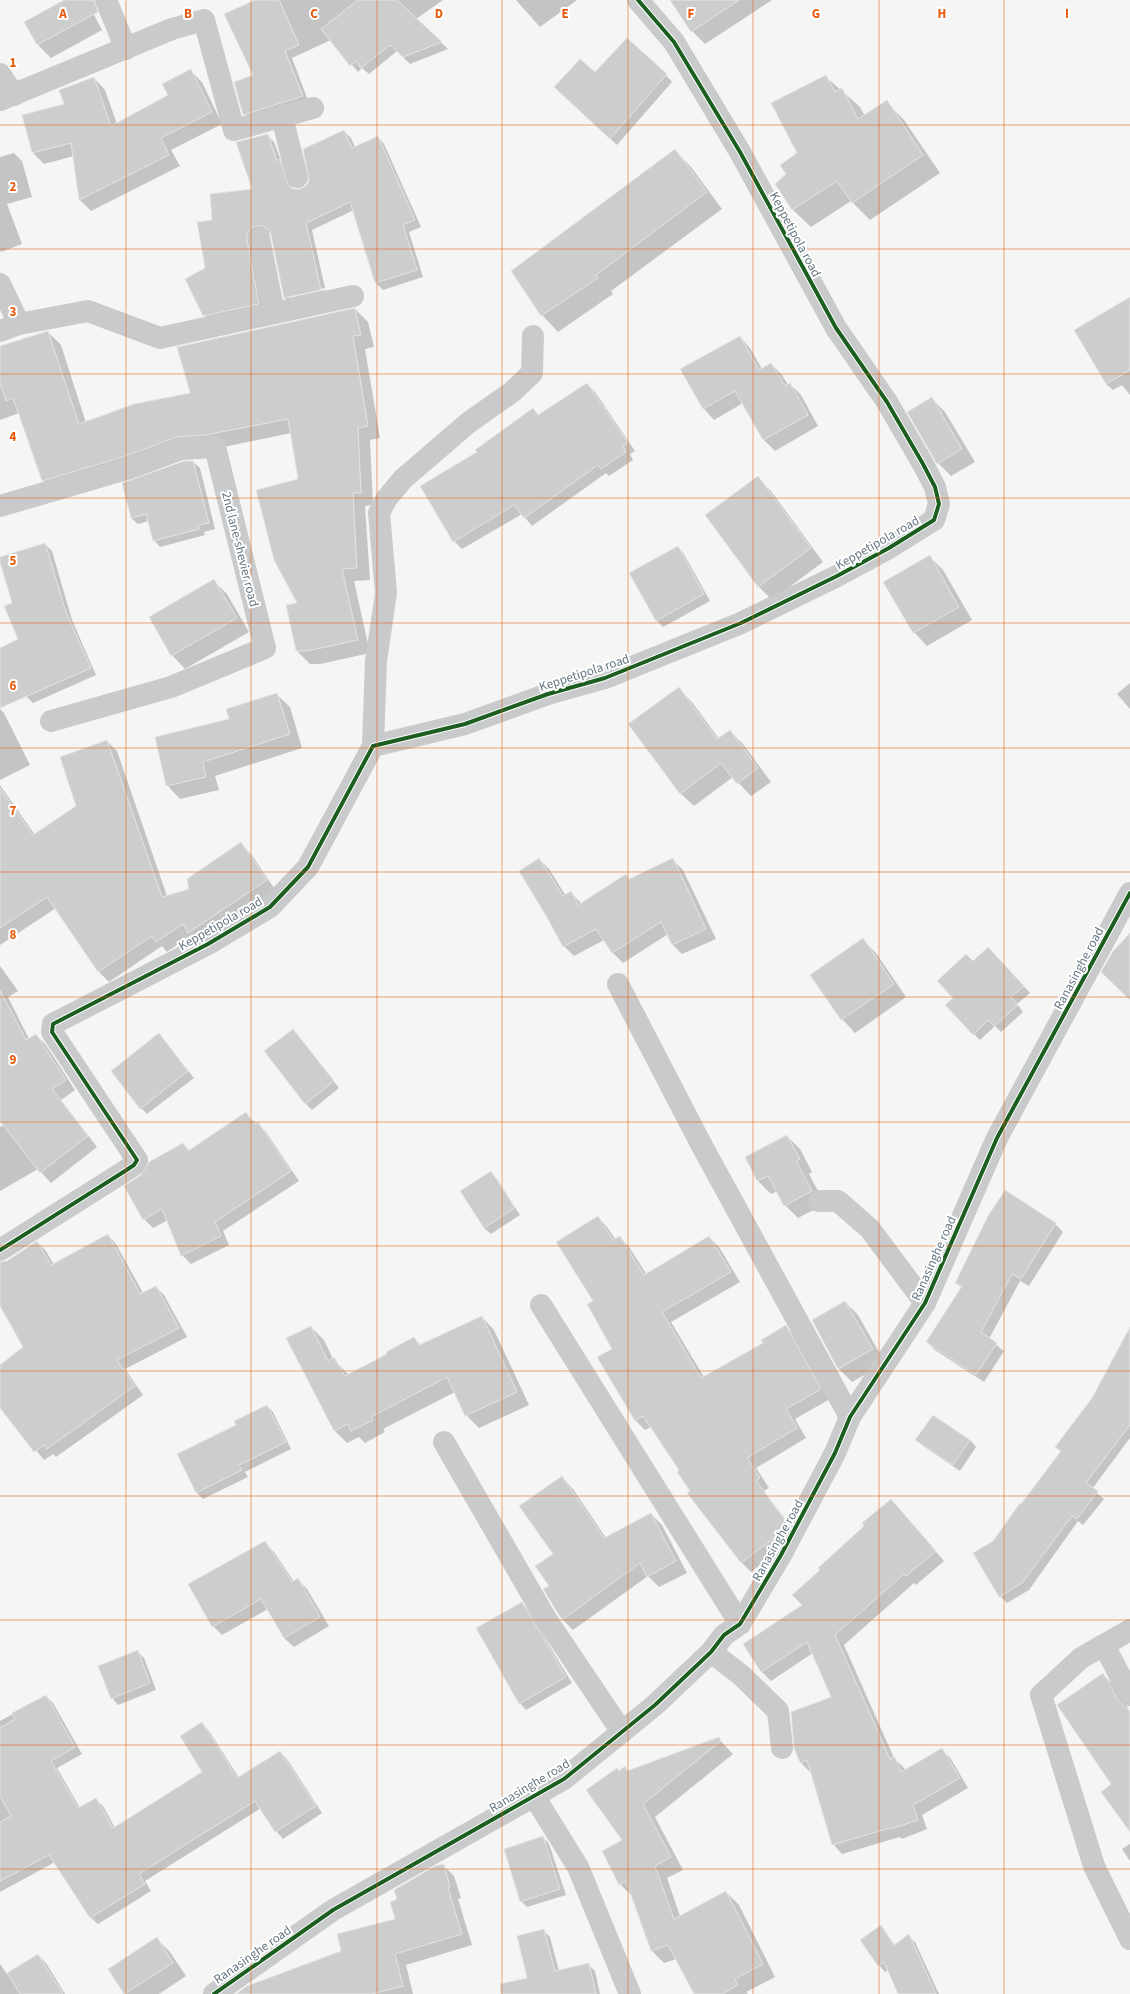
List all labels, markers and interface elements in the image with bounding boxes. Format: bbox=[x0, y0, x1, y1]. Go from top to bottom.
text: A bbox=[58, 5, 67, 23]
text: B bbox=[184, 5, 192, 23]
text: C bbox=[310, 5, 318, 23]
text: D bbox=[435, 5, 443, 23]
text: E bbox=[561, 5, 569, 23]
text: F bbox=[688, 5, 695, 23]
text: G bbox=[812, 5, 820, 23]
text: H bbox=[938, 5, 946, 23]
text: I bbox=[1065, 5, 1069, 23]
text: 1 bbox=[10, 54, 17, 72]
text: 2 bbox=[10, 178, 17, 196]
street label: Keppetipola road bbox=[765, 189, 825, 280]
text: 3 bbox=[10, 303, 17, 321]
text: 4 bbox=[10, 428, 17, 446]
street label: 2nd lane-shevier road bbox=[217, 490, 263, 609]
street label: Keppetipola road bbox=[832, 512, 923, 574]
text: 5 bbox=[10, 552, 17, 570]
street label: Keppetipola road bbox=[537, 650, 632, 696]
text: 6 bbox=[10, 677, 17, 695]
text: 7 bbox=[10, 802, 17, 820]
street label: Keppetipola road bbox=[175, 893, 266, 955]
street label: Ranasinghe road bbox=[1050, 924, 1108, 1013]
text: 8 bbox=[10, 926, 17, 944]
text: 9 bbox=[10, 1051, 17, 1069]
street label: Ranasinghe road bbox=[907, 1213, 961, 1304]
street label: Ranasinghe road bbox=[748, 1496, 808, 1585]
street label: Ranasinghe road bbox=[486, 1755, 573, 1817]
street label: Ranasinghe road bbox=[210, 1921, 295, 1988]

